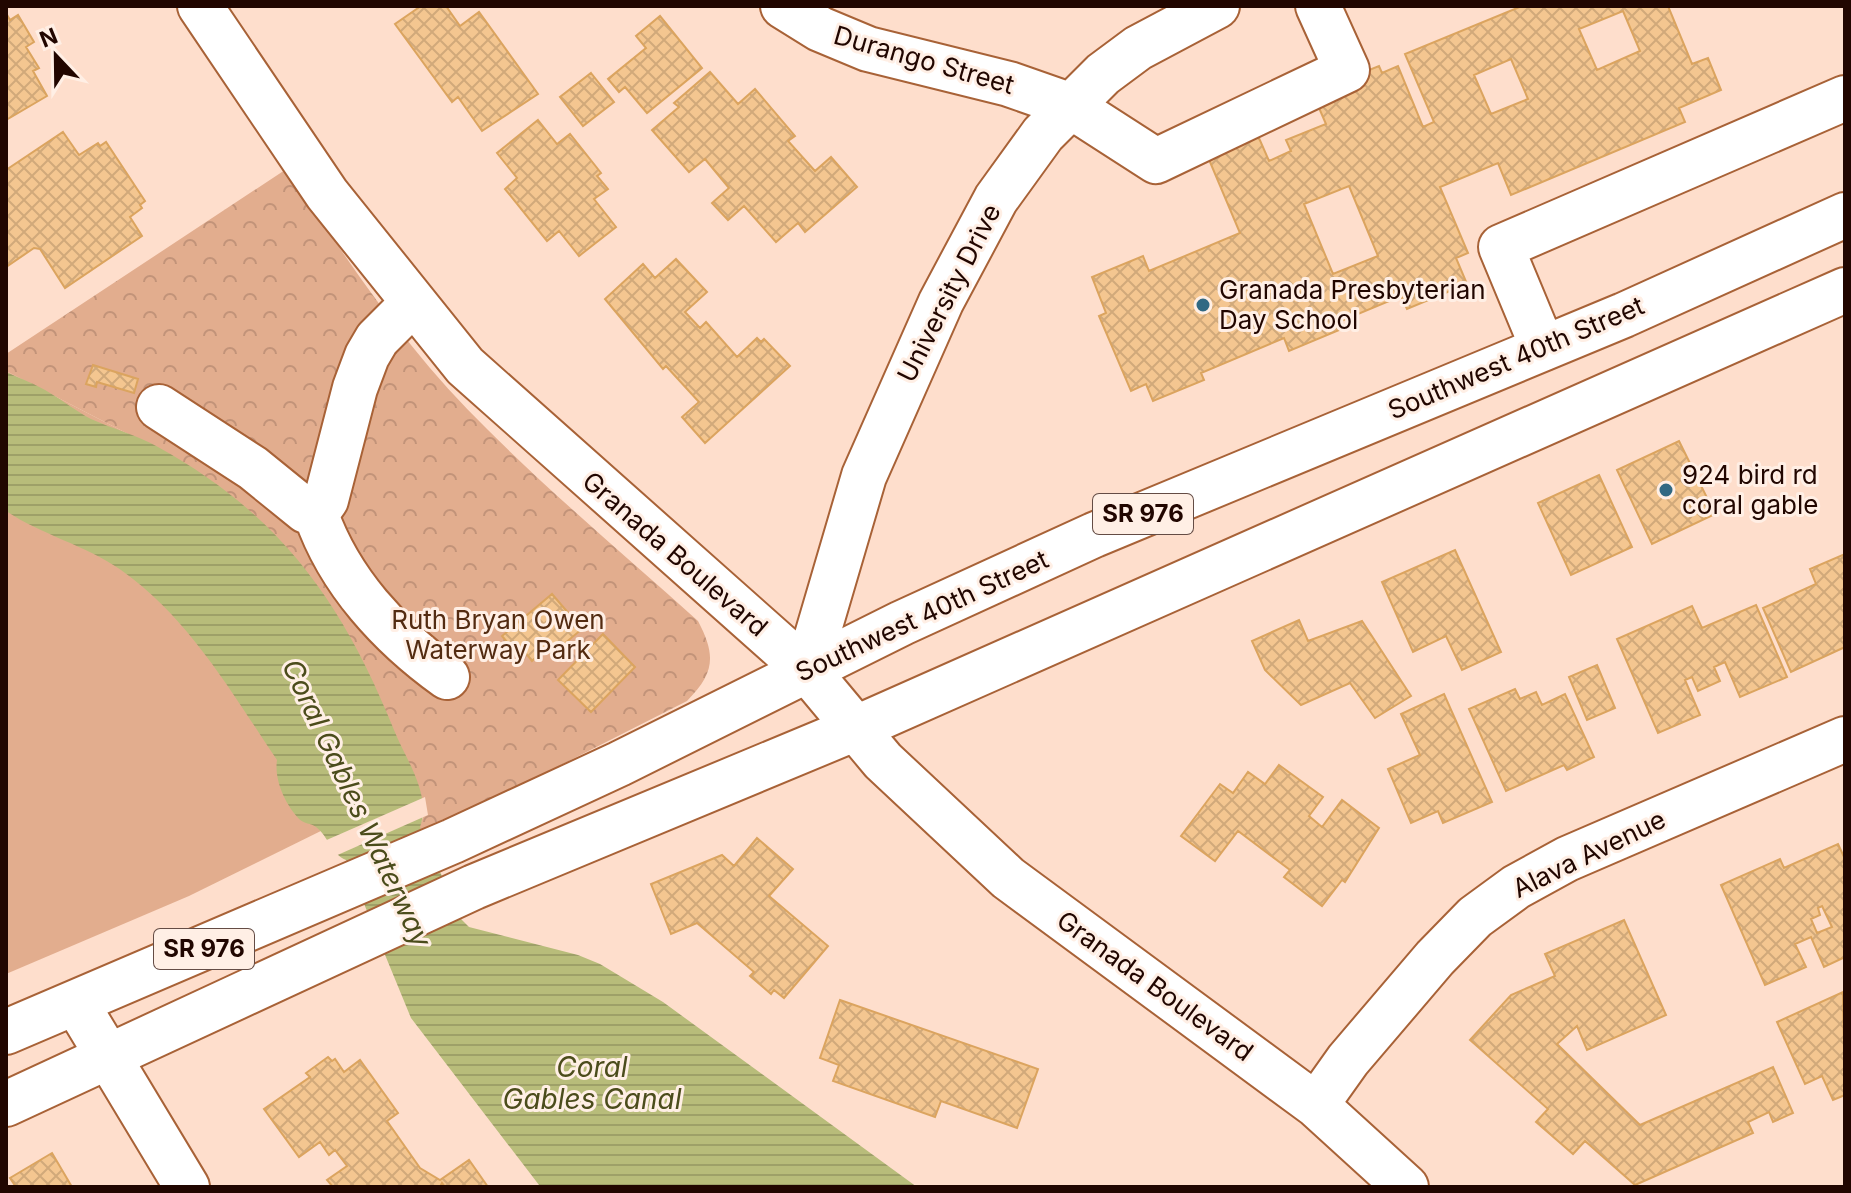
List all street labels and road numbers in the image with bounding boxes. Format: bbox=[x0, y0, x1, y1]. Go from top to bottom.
street label: Durango Street bbox=[830, 19, 1018, 100]
street label: University Drive bbox=[890, 199, 1007, 387]
street label: Southwest 40th Street bbox=[1383, 290, 1649, 426]
street label: Granada Boulevard bbox=[577, 465, 774, 642]
road number: SR 976 bbox=[1093, 494, 1193, 534]
street label: Southwest 40th Street bbox=[791, 543, 1053, 688]
street label: Alava Avenue bbox=[1507, 803, 1670, 904]
street label: Granada Boulevard bbox=[1051, 904, 1259, 1067]
road number: SR 976 bbox=[154, 929, 254, 969]

